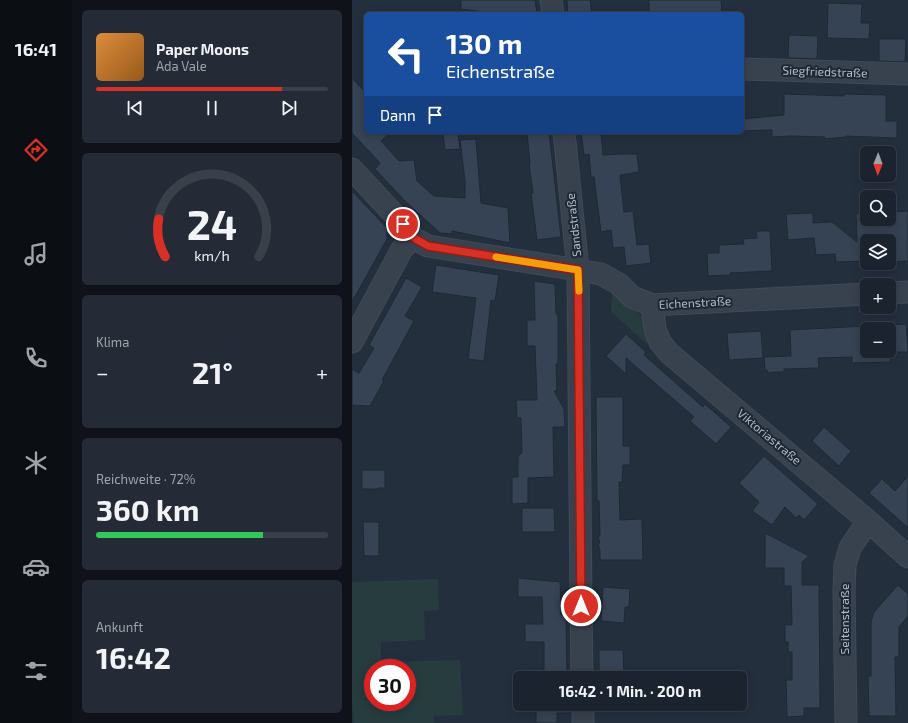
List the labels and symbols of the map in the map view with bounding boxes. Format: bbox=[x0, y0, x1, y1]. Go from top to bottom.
street label: Siegfriedstraße bbox=[782, 63, 868, 79]
north arrow bbox=[860, 146, 896, 182]
street label: Sandstraße bbox=[563, 193, 583, 258]
pin bbox=[386, 207, 420, 241]
street label: Eichenstraße bbox=[658, 293, 732, 311]
street label: Viktoriastraße bbox=[735, 406, 804, 467]
street label: Seitenstraße bbox=[837, 584, 851, 654]
position arrow bbox=[560, 585, 602, 627]
speed limit sign: 30 bbox=[364, 659, 416, 711]

